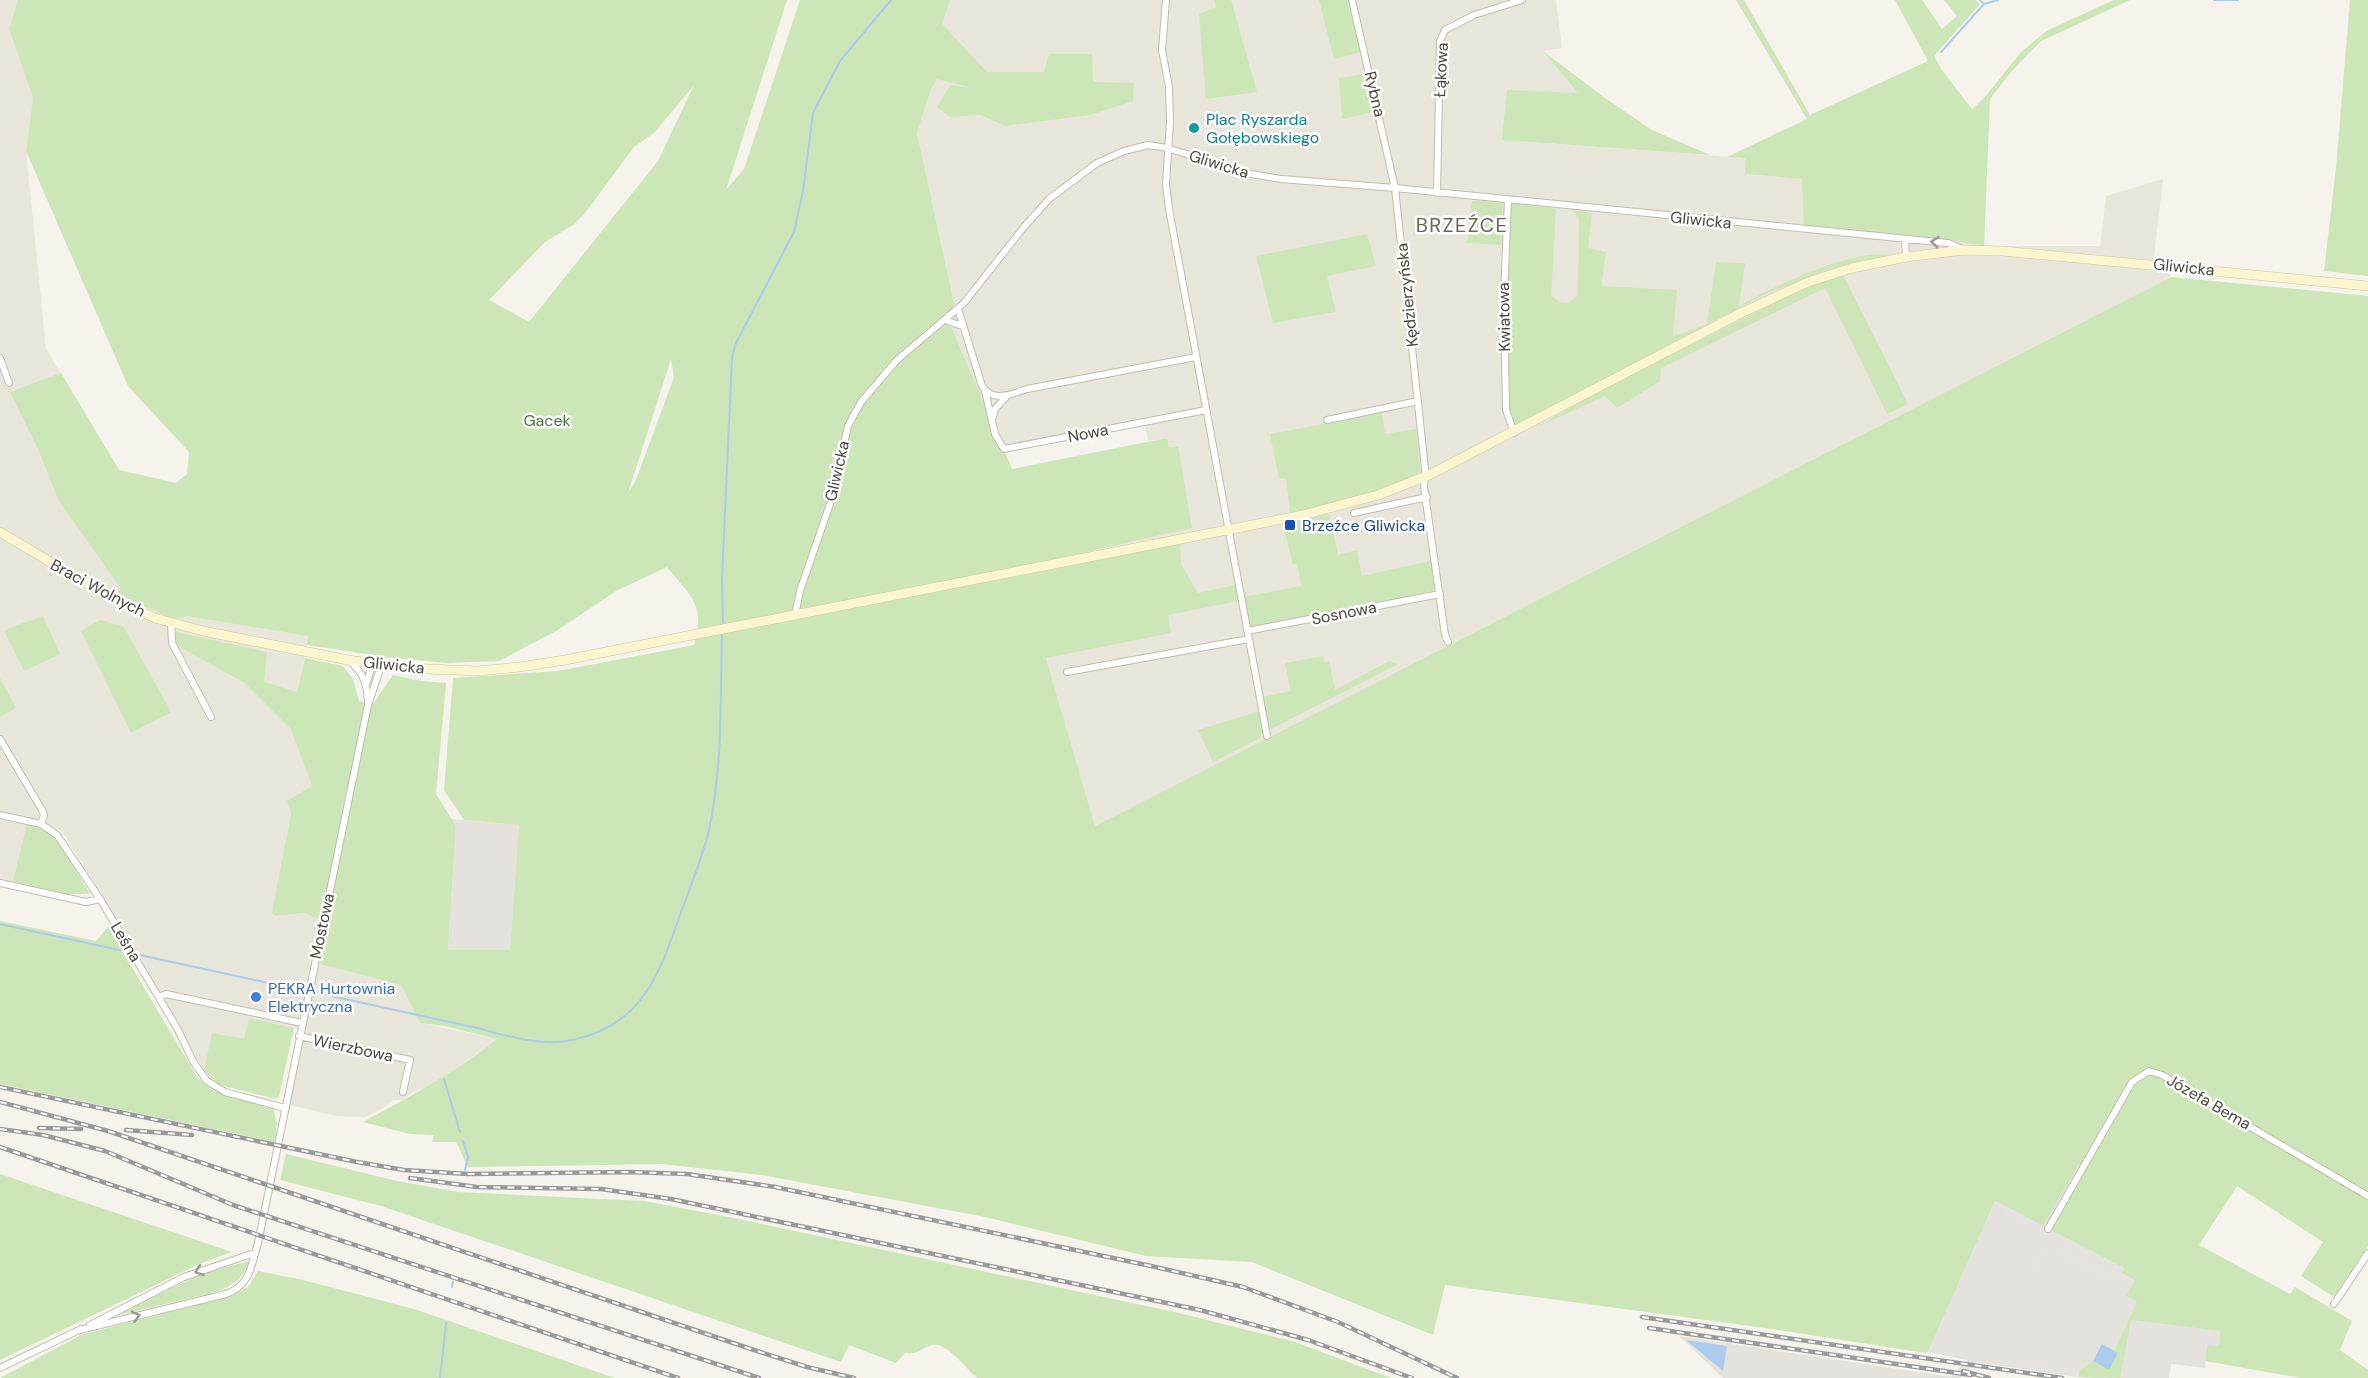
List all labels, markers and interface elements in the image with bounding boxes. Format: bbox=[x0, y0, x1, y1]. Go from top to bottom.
street label: Łąkowa bbox=[1429, 42, 1453, 98]
street label: Rybna bbox=[1360, 69, 1390, 119]
place label: Plac Ryszarda Gołębowskiego bbox=[1206, 109, 1319, 148]
marker: Plac Ryszarda Gołębowskiego bbox=[1187, 121, 1201, 135]
street label: Gliwicka bbox=[1187, 145, 1251, 183]
street label: Gliwicka bbox=[1669, 206, 1733, 234]
district label: BRZEŹCE bbox=[1416, 212, 1508, 238]
one-way arrow bbox=[1930, 236, 1940, 249]
street label: Kędzierzyńska bbox=[1391, 242, 1423, 348]
street label: Gliwicka bbox=[2152, 253, 2216, 281]
street label: Kwiatowa bbox=[1493, 282, 1515, 352]
park label: Gacek bbox=[523, 410, 571, 431]
street label: Nowa bbox=[1066, 419, 1110, 447]
street label: Gliwicka bbox=[820, 439, 854, 503]
place label: Brzeźce Gliwicka bbox=[1302, 515, 1425, 536]
marker: Brzeźce Gliwicka bbox=[1283, 518, 1297, 532]
street label: Braci Wolnych bbox=[47, 554, 149, 622]
street label: Sosnowa bbox=[1310, 596, 1378, 630]
street label: Gliwicka bbox=[362, 651, 426, 679]
street label: Mostowa bbox=[305, 891, 339, 961]
street label: Leśna bbox=[106, 918, 146, 966]
place label: PEKRA Hurtownia Elektryczna bbox=[268, 978, 395, 1017]
marker: PEKRA Hurtownia Elektryczna bbox=[249, 990, 263, 1004]
street label: Wierzbowa bbox=[311, 1029, 395, 1067]
street label: Józefa Bema bbox=[2163, 1069, 2255, 1135]
one-way arrow bbox=[194, 1264, 205, 1277]
one-way arrow bbox=[131, 1310, 141, 1323]

